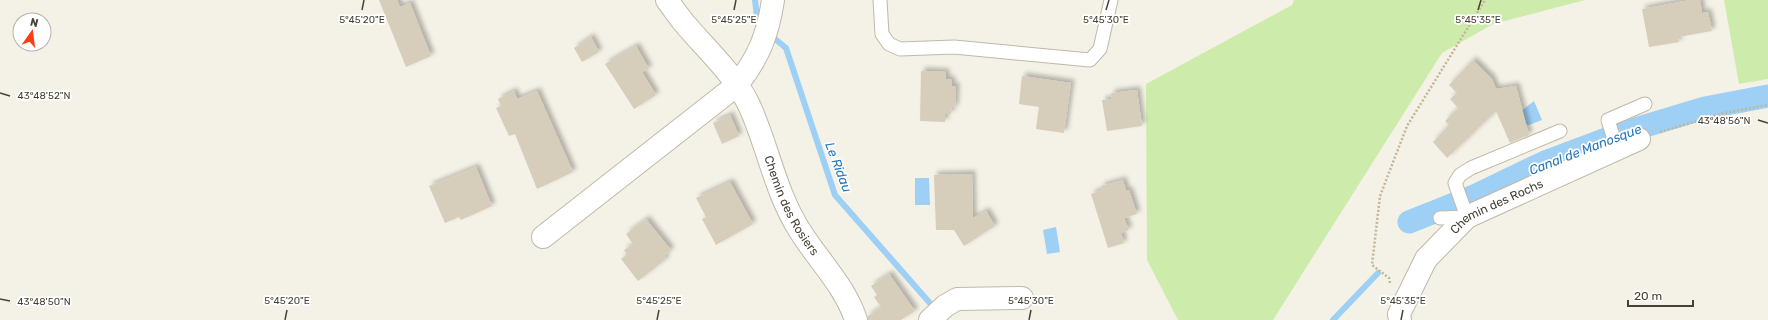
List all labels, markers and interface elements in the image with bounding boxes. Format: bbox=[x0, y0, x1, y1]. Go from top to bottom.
north arrow bbox=[12, 12, 52, 52]
text: 5°45'20"E bbox=[339, 14, 385, 26]
text: 5°45'25"E bbox=[711, 14, 757, 26]
text: 5°45'30"E bbox=[1083, 14, 1129, 26]
text: 5°45'35"E bbox=[1455, 14, 1501, 26]
text: N bbox=[29, 16, 40, 30]
text: 43°48'52"N bbox=[18, 90, 71, 102]
text: 43°48'56"N bbox=[1698, 115, 1750, 127]
water label: Canal de Manosque bbox=[1527, 121, 1643, 178]
water label: Le Ridau bbox=[822, 140, 855, 194]
street label: Chemin des Rosiers bbox=[761, 154, 822, 258]
street label: Chemin des Rochs bbox=[1447, 176, 1545, 237]
scale bar bbox=[1628, 282, 1693, 308]
text: 20 m bbox=[1634, 289, 1662, 303]
text: 5°45'20"E bbox=[264, 295, 310, 307]
text: 5°45'25"E bbox=[636, 295, 682, 307]
text: 5°45'30"E bbox=[1008, 295, 1054, 307]
text: 5°45'35"E bbox=[1380, 295, 1426, 307]
text: 43°48'50"N bbox=[17, 296, 71, 308]

